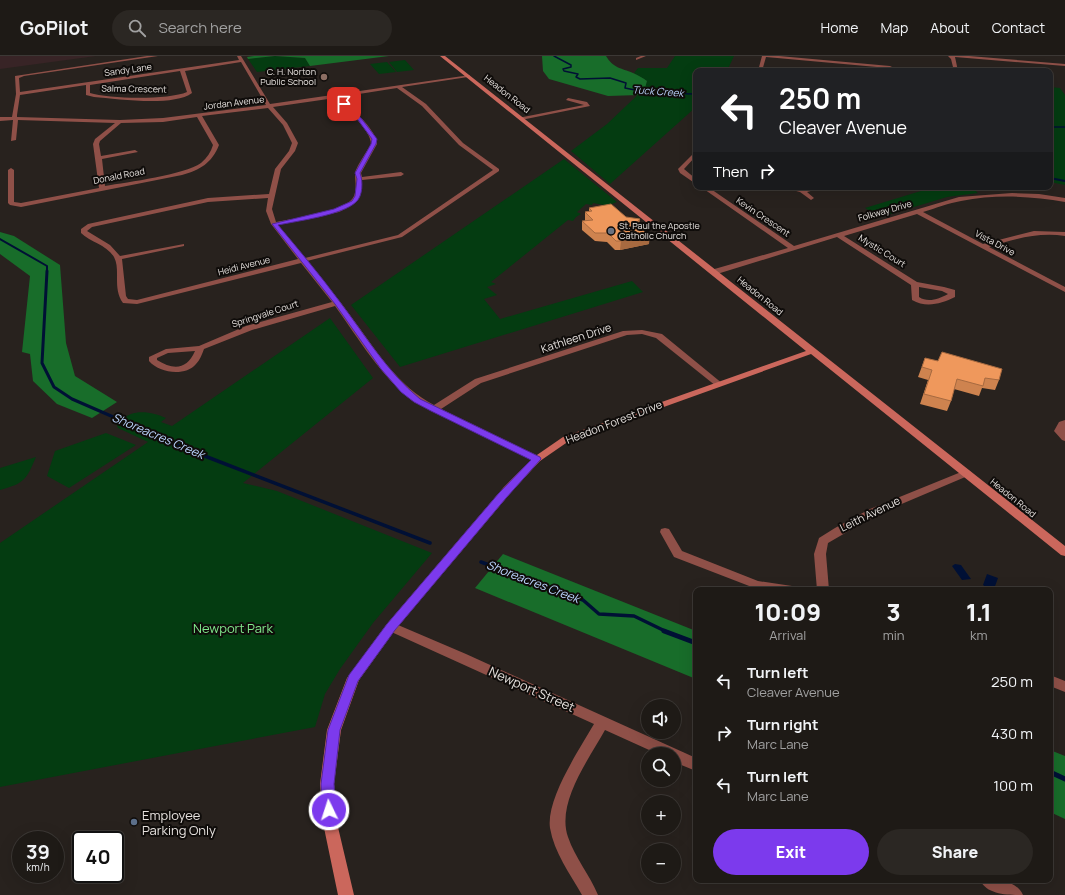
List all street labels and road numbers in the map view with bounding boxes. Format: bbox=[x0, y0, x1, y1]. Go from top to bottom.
street label: Sandy Lane bbox=[103, 60, 153, 79]
street label: Headon Road bbox=[481, 71, 533, 116]
street label: Salma Crescent bbox=[101, 81, 167, 96]
street label: Jordan Avenue bbox=[203, 92, 265, 113]
street label: Donald Road bbox=[92, 164, 146, 187]
street label: Kevin Crescent bbox=[734, 194, 793, 240]
street label: Folkway Drive bbox=[857, 197, 913, 224]
street label: Vista Drive bbox=[973, 227, 1018, 259]
street label: Mystic Court bbox=[856, 231, 909, 270]
street label: Heidi Avenue bbox=[216, 253, 271, 278]
street label: Headon Road bbox=[735, 273, 786, 318]
street label: Springvale Court bbox=[230, 297, 300, 330]
street label: Kathleen Drive bbox=[539, 319, 614, 356]
street label: Headon Forest Drive bbox=[564, 396, 665, 447]
street label: Headon Road bbox=[988, 475, 1039, 520]
street label: Leith Avenue bbox=[837, 492, 903, 535]
street label: Newport Street bbox=[486, 662, 578, 716]

